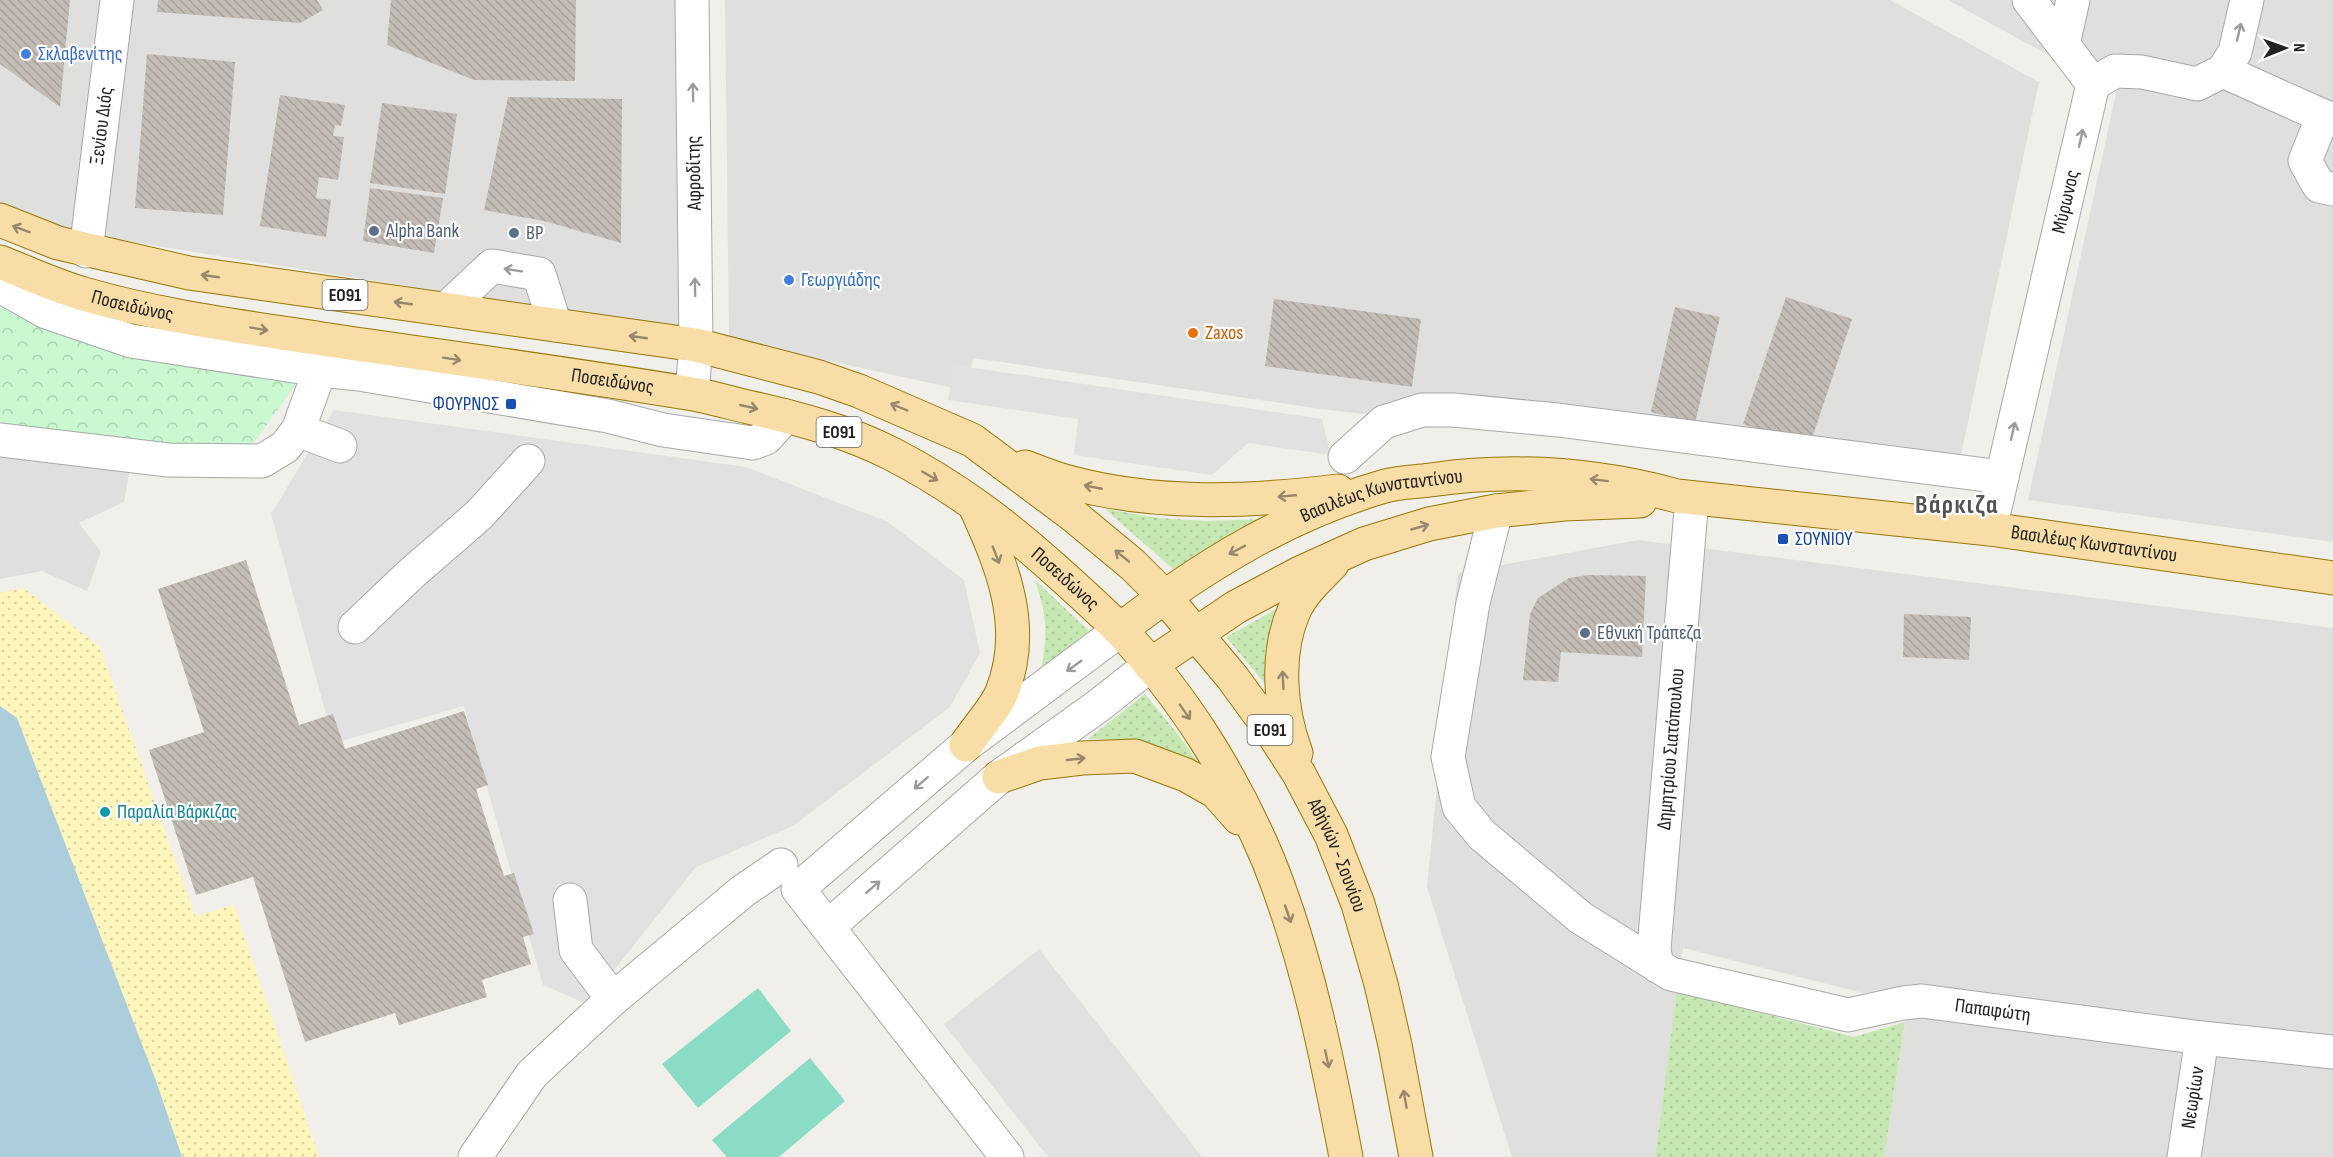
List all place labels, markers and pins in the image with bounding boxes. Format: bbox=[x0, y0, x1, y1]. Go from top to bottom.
place label: Σκλαβενίτης bbox=[38, 42, 123, 66]
marker: Σκλαβενίτης bbox=[19, 47, 33, 61]
place label: Alpha Bank bbox=[385, 219, 459, 243]
place label: BP bbox=[526, 221, 543, 245]
marker: Alpha Bank bbox=[367, 224, 381, 238]
marker: BP bbox=[507, 226, 521, 240]
place label: Γεωργιάδης bbox=[801, 268, 881, 292]
marker: Γεωργιάδης bbox=[782, 273, 796, 287]
place label: Zaxos bbox=[1205, 321, 1243, 345]
marker: Zaxos bbox=[1186, 326, 1200, 340]
place label: ΦΟΥΡΝΟΣ bbox=[432, 392, 499, 416]
marker: ΦΟΥΡΝΟΣ bbox=[504, 397, 518, 411]
place label: ΣΟΥΝΙΟΥ bbox=[1795, 527, 1853, 551]
marker: ΣΟΥΝΙΟΥ bbox=[1776, 532, 1790, 546]
place label: Εθνική Τράπεζα bbox=[1597, 621, 1702, 645]
marker: Εθνική Τράπεζα bbox=[1578, 626, 1592, 640]
place label: Παραλία Βάρκιζας bbox=[117, 800, 238, 824]
marker: Παραλία Βάρκιζας bbox=[98, 805, 112, 819]

